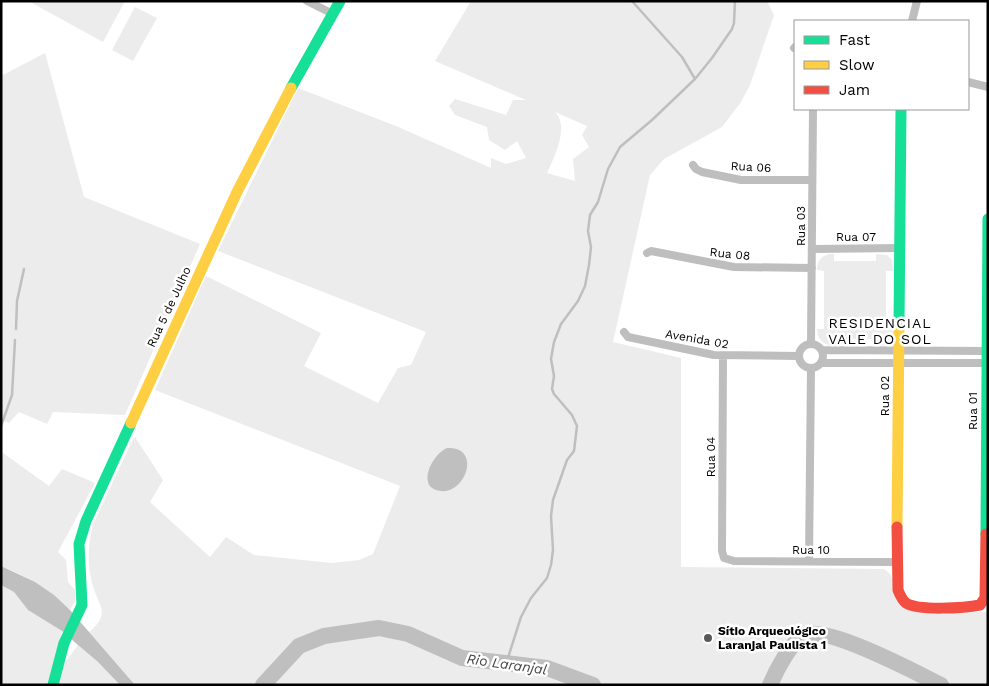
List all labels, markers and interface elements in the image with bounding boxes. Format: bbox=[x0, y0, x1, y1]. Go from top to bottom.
legend bbox=[794, 20, 969, 110]
text: Fast bbox=[839, 31, 871, 49]
text: Slow bbox=[839, 56, 875, 74]
text: Jam bbox=[839, 81, 870, 99]
street label: Rua 06 bbox=[730, 159, 772, 175]
street label: Rua 03 bbox=[794, 206, 808, 246]
street label: Rua 07 bbox=[836, 230, 876, 244]
street label: Rua 08 bbox=[709, 245, 751, 263]
street label: Rua 5 de Julho bbox=[144, 264, 194, 350]
district label: RESIDENCIAL VALE DO SOL bbox=[828, 315, 932, 347]
street label: Avenida 02 bbox=[664, 327, 730, 351]
street label: Rua 02 bbox=[878, 376, 892, 416]
street label: Rua 01 bbox=[966, 392, 980, 430]
street label: Rua 04 bbox=[704, 437, 718, 477]
street label: Rua 10 bbox=[792, 543, 830, 557]
place label: Sítio Arqueológico Laranjal Paulista 1 bbox=[718, 624, 826, 652]
marker: Sítio Arqueológico Laranjal Paulista 1 bbox=[702, 632, 714, 644]
water label: Rio Laranjal bbox=[466, 650, 548, 678]

